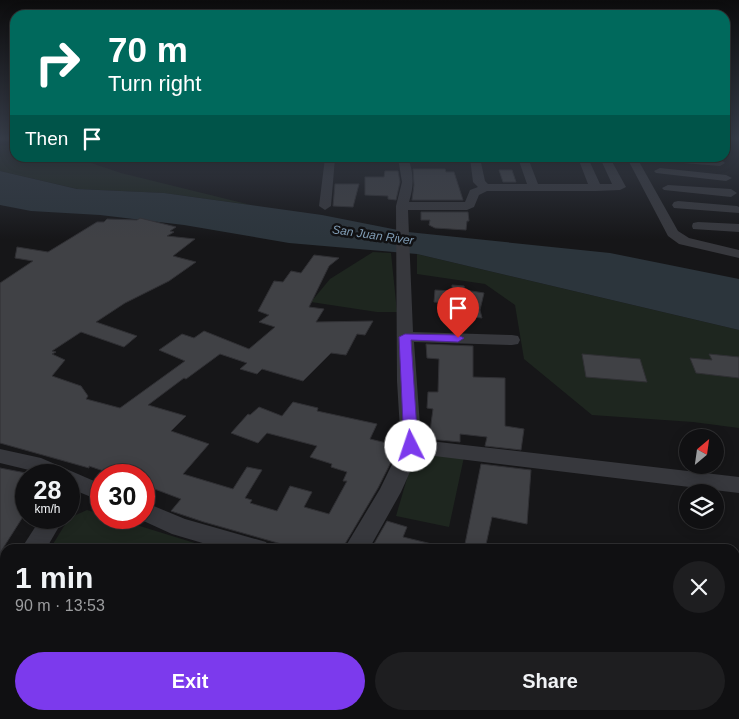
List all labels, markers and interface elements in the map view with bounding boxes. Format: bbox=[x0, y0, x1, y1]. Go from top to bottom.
icon: right bbox=[25, 30, 90, 95]
text: 70 m bbox=[108, 30, 188, 69]
text: Turn right bbox=[108, 71, 201, 96]
icon: arrive bbox=[78, 125, 106, 153]
text: Then bbox=[25, 128, 68, 149]
water label: San Juan River bbox=[331, 222, 416, 248]
pin bbox=[437, 287, 479, 338]
icon: arrive bbox=[444, 294, 472, 322]
position arrow bbox=[384, 419, 436, 471]
north arrow bbox=[679, 429, 724, 474]
map controls bbox=[679, 429, 724, 529]
speed limit sign: 30 bbox=[90, 464, 155, 529]
text: 28 bbox=[34, 476, 61, 504]
button: layers bbox=[679, 484, 724, 529]
text: km/h bbox=[34, 502, 61, 516]
text: 1 min bbox=[15, 561, 93, 594]
button: close bbox=[673, 561, 725, 613]
text: 90 m · 13:53 bbox=[15, 597, 105, 614]
button: Exit bbox=[15, 652, 365, 710]
button: Share bbox=[375, 652, 725, 710]

